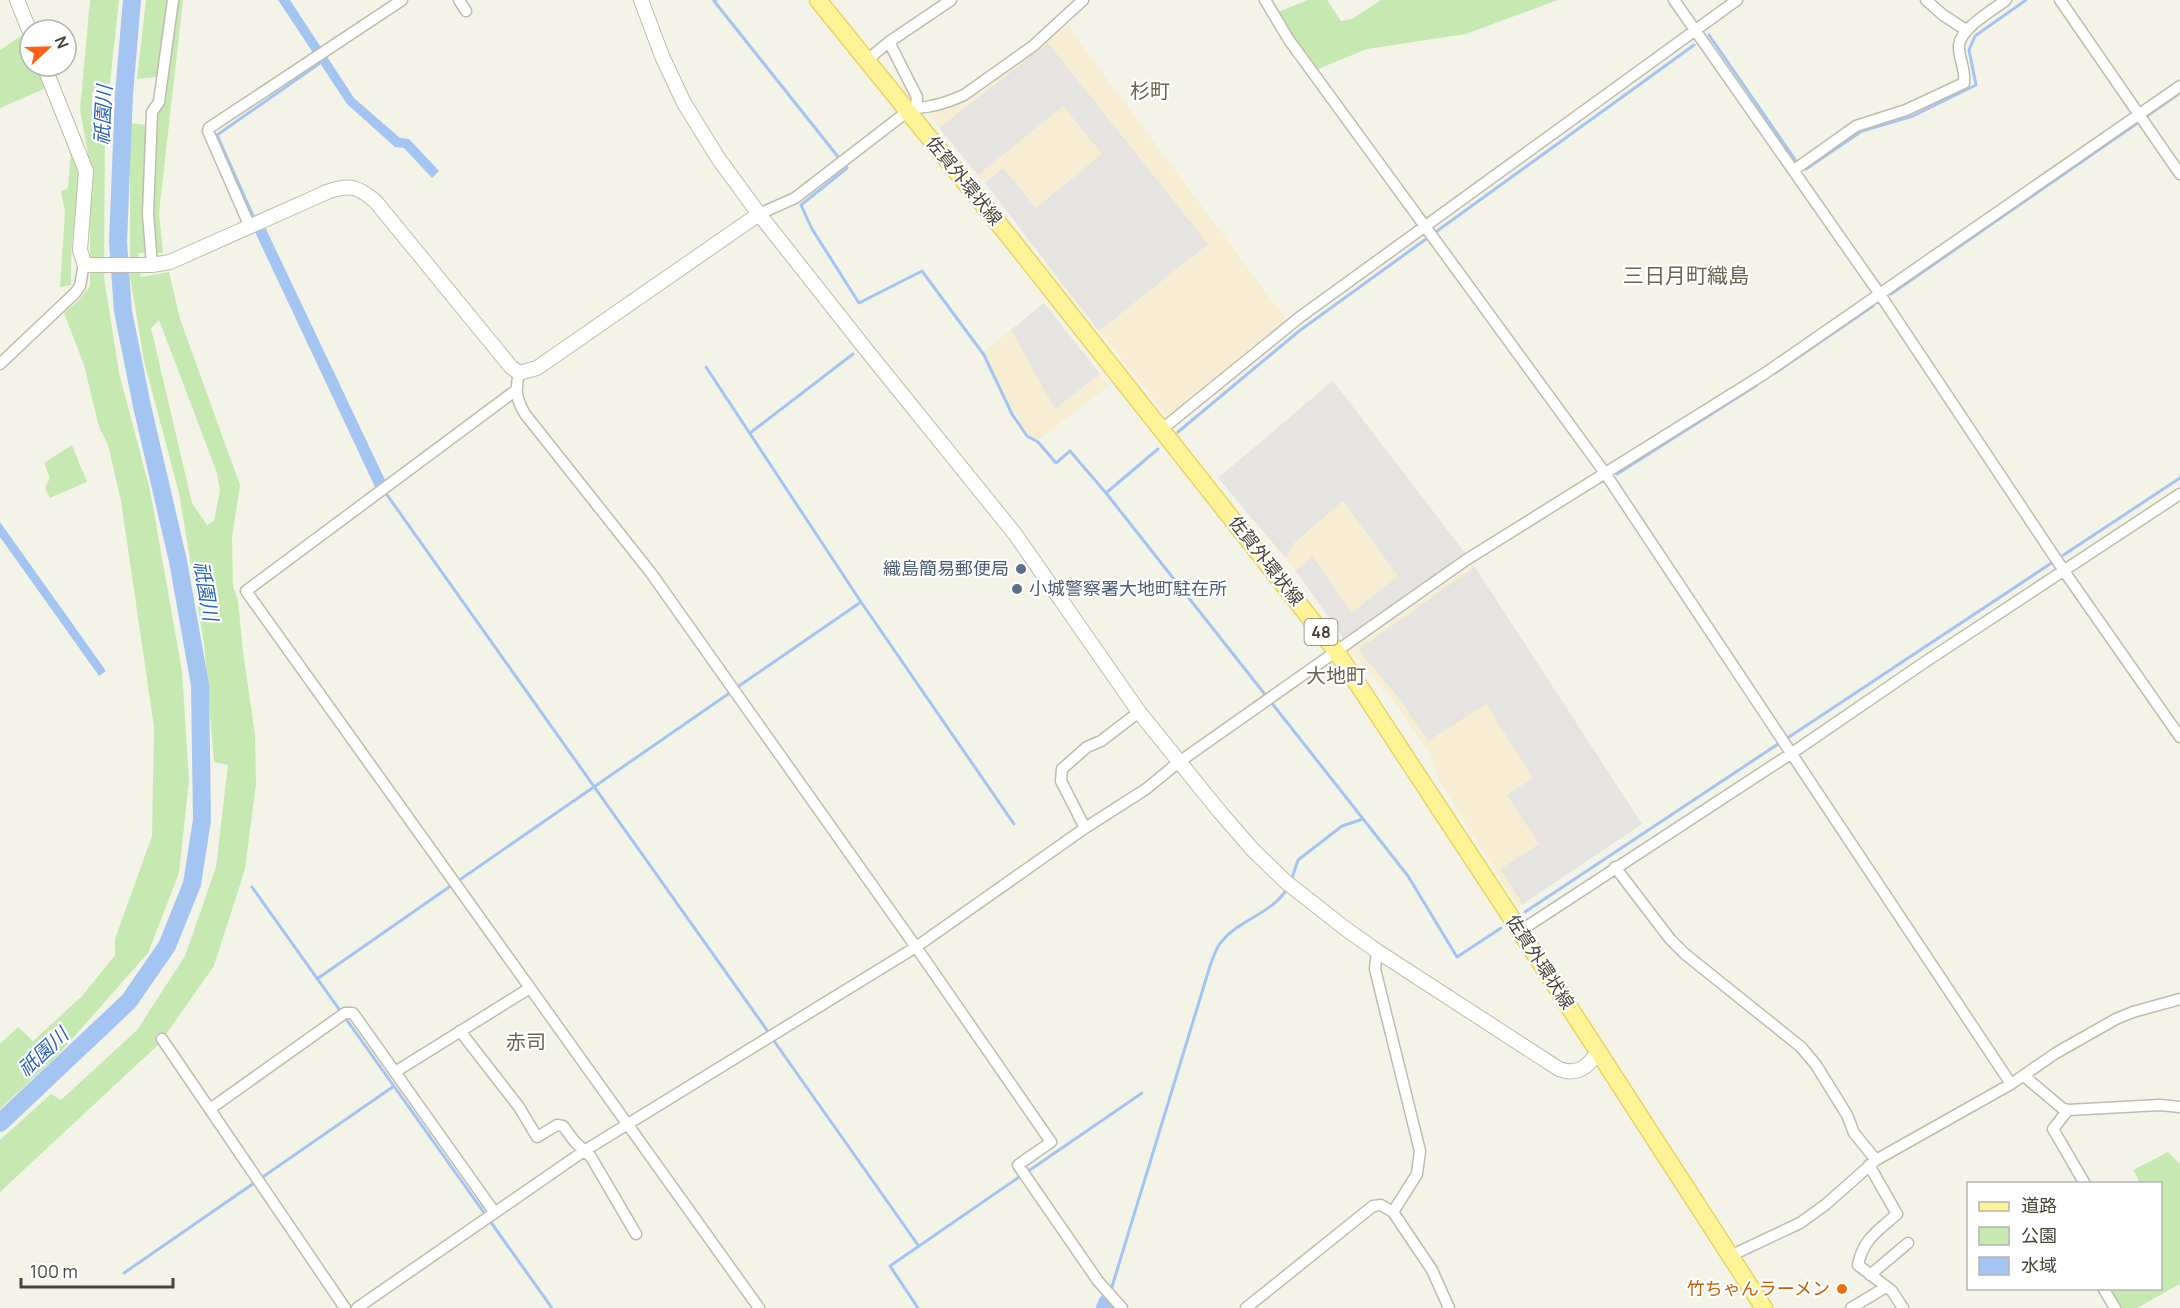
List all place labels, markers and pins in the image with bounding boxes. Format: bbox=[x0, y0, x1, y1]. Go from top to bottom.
place label: 織島簡易郵便局 bbox=[883, 556, 1009, 580]
marker: 織島簡易郵便局 bbox=[1014, 562, 1028, 576]
place label: 小城警察署大地町駐在所 bbox=[1029, 576, 1227, 600]
marker: 小城警察署大地町駐在所 bbox=[1010, 582, 1024, 596]
place label: 竹ちゃんラーメン bbox=[1687, 1276, 1830, 1300]
marker: 竹ちゃんラーメン bbox=[1835, 1282, 1849, 1296]

